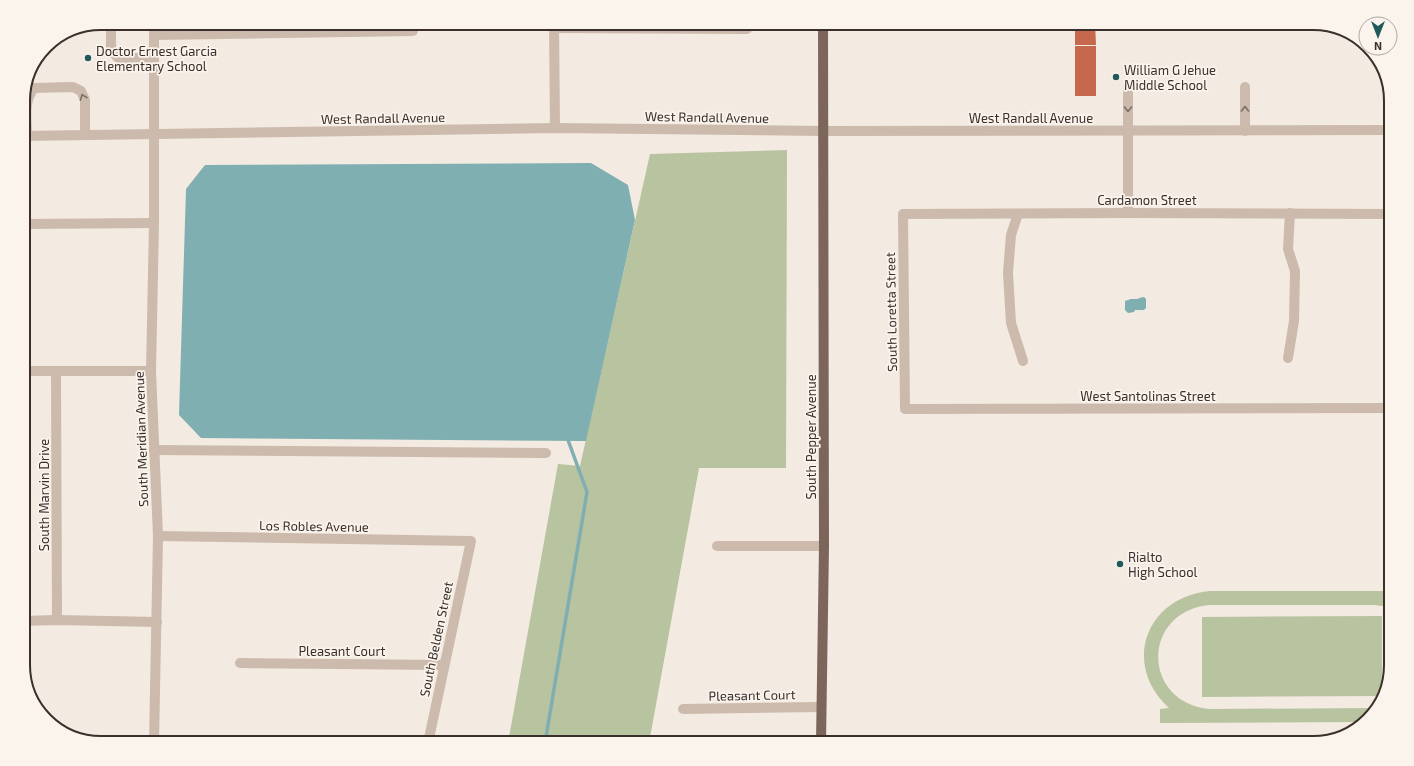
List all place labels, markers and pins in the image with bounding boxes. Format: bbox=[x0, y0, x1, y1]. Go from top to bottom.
place label: Doctor Ernest Garcia Elementary School bbox=[96, 43, 217, 74]
marker: Doctor Ernest Garcia Elementary School bbox=[83, 53, 93, 63]
place label: William G Jehue Middle School bbox=[1124, 62, 1216, 93]
marker: William G Jehue Middle School bbox=[1111, 72, 1121, 82]
place label: Rialto High School bbox=[1128, 549, 1198, 580]
marker: Rialto High School bbox=[1115, 559, 1125, 569]

